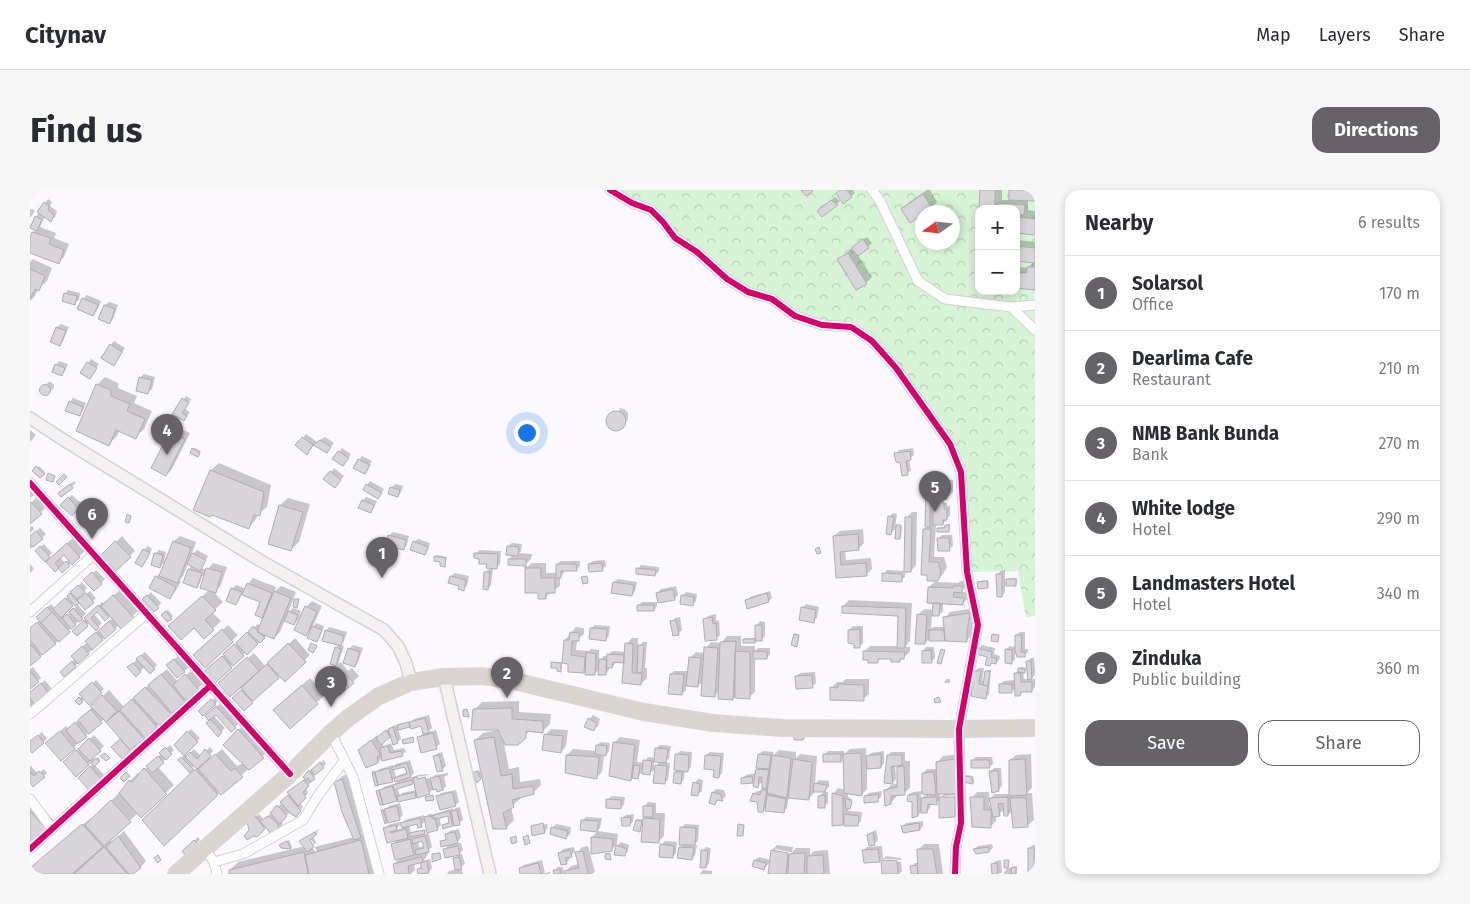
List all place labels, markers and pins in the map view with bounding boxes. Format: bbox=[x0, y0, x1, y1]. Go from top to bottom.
pin: 4 bbox=[151, 414, 183, 455]
pin: 5 bbox=[919, 471, 951, 512]
pin: 6 bbox=[76, 498, 108, 539]
pin: 1 bbox=[366, 537, 398, 578]
pin: 2 bbox=[491, 657, 523, 698]
pin: 3 bbox=[315, 666, 347, 707]

